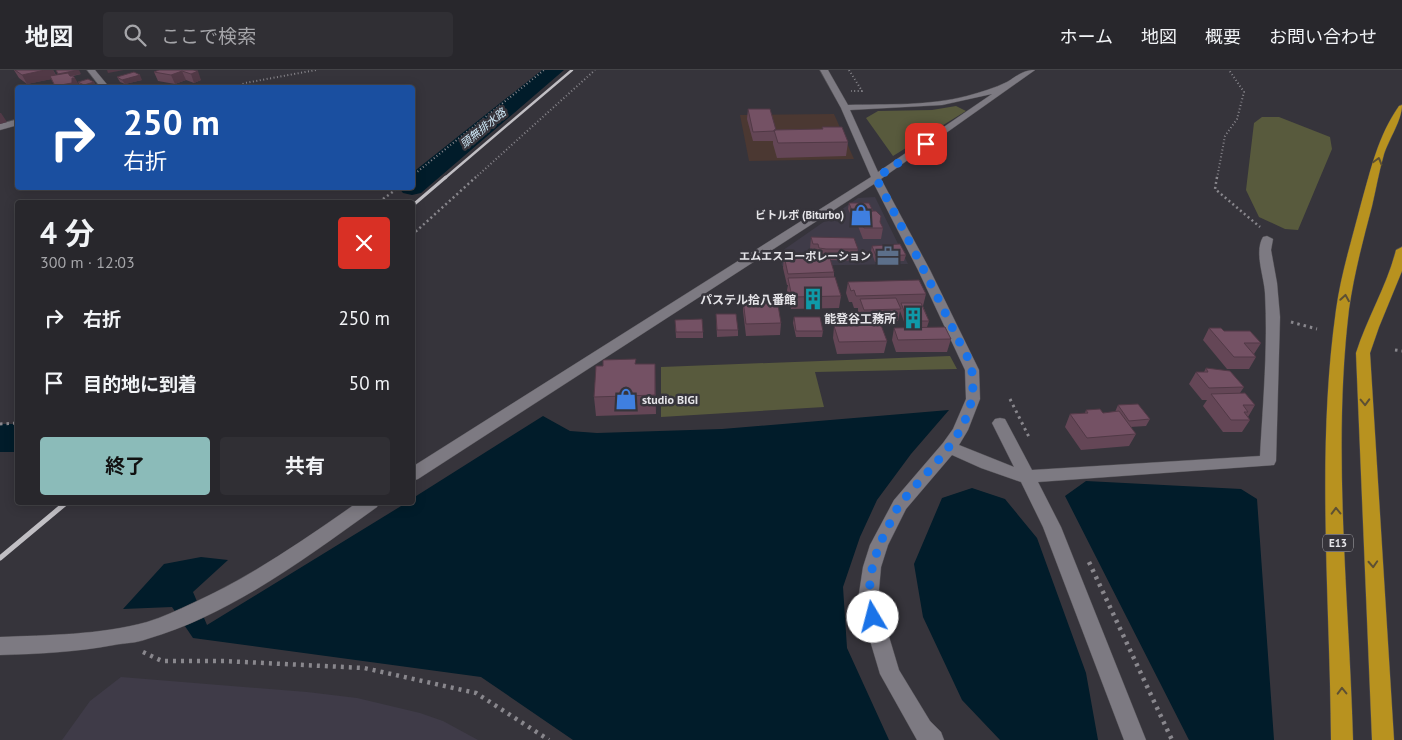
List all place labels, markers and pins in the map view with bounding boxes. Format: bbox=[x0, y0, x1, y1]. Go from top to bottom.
pin bbox=[905, 123, 947, 165]
shop icon: ビトルボ (Biturbo) bbox=[848, 202, 874, 228]
place label: ビトルボ (Biturbo) bbox=[755, 208, 844, 222]
office icon: エムエスコーポレーション bbox=[875, 243, 901, 269]
place label: エムエスコーポレーション bbox=[739, 249, 871, 263]
building icon: パステル拾八番館 bbox=[800, 286, 826, 312]
place label: パステル拾八番館 bbox=[700, 292, 796, 307]
building icon: 能登谷工務所 bbox=[900, 305, 926, 331]
place label: 能登谷工務所 bbox=[824, 311, 896, 326]
shop icon: studio BIGI bbox=[613, 386, 639, 412]
place label: studio BIGI bbox=[642, 392, 698, 407]

